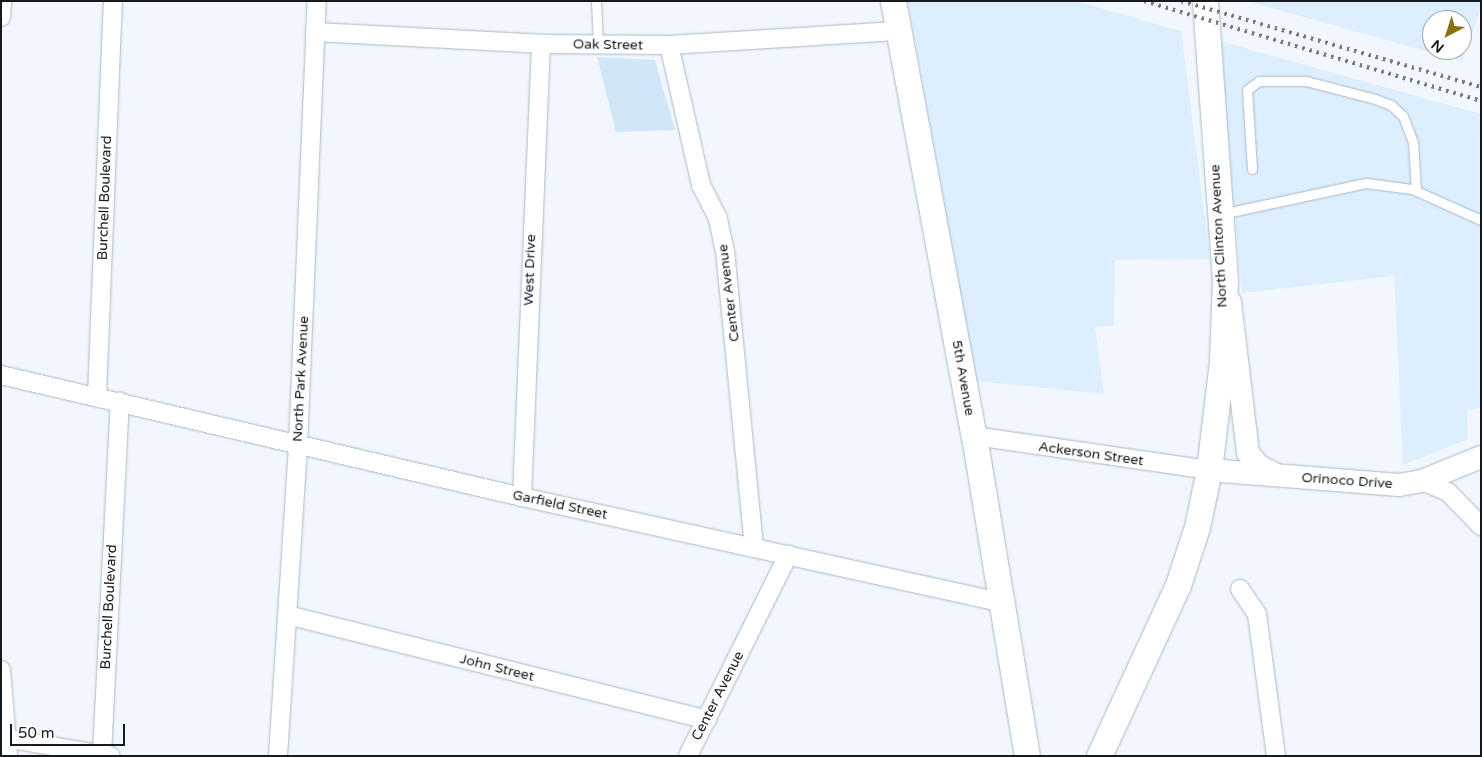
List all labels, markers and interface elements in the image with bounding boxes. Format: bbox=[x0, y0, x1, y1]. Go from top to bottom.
north arrow bbox=[1422, 10, 1472, 60]
street label: Oak Street bbox=[573, 36, 643, 54]
text: N bbox=[1428, 36, 1447, 56]
street label: Burchell Boulevard bbox=[94, 135, 116, 261]
street label: North Clinton Avenue bbox=[1207, 164, 1231, 308]
street label: West Drive bbox=[520, 234, 540, 306]
street label: Center Avenue bbox=[715, 243, 743, 343]
street label: North Park Avenue bbox=[289, 316, 313, 442]
street label: 5th Avenue bbox=[948, 339, 978, 417]
street label: Ackerson Street bbox=[1037, 438, 1145, 470]
street label: Orinoco Drive bbox=[1301, 469, 1393, 493]
street label: Garfield Street bbox=[511, 487, 609, 523]
street label: Burchell Boulevard bbox=[97, 544, 121, 670]
street label: Center Avenue bbox=[688, 648, 748, 744]
street label: John Street bbox=[458, 651, 536, 685]
scale bar bbox=[12, 714, 128, 746]
text: 50 m bbox=[18, 724, 55, 742]

